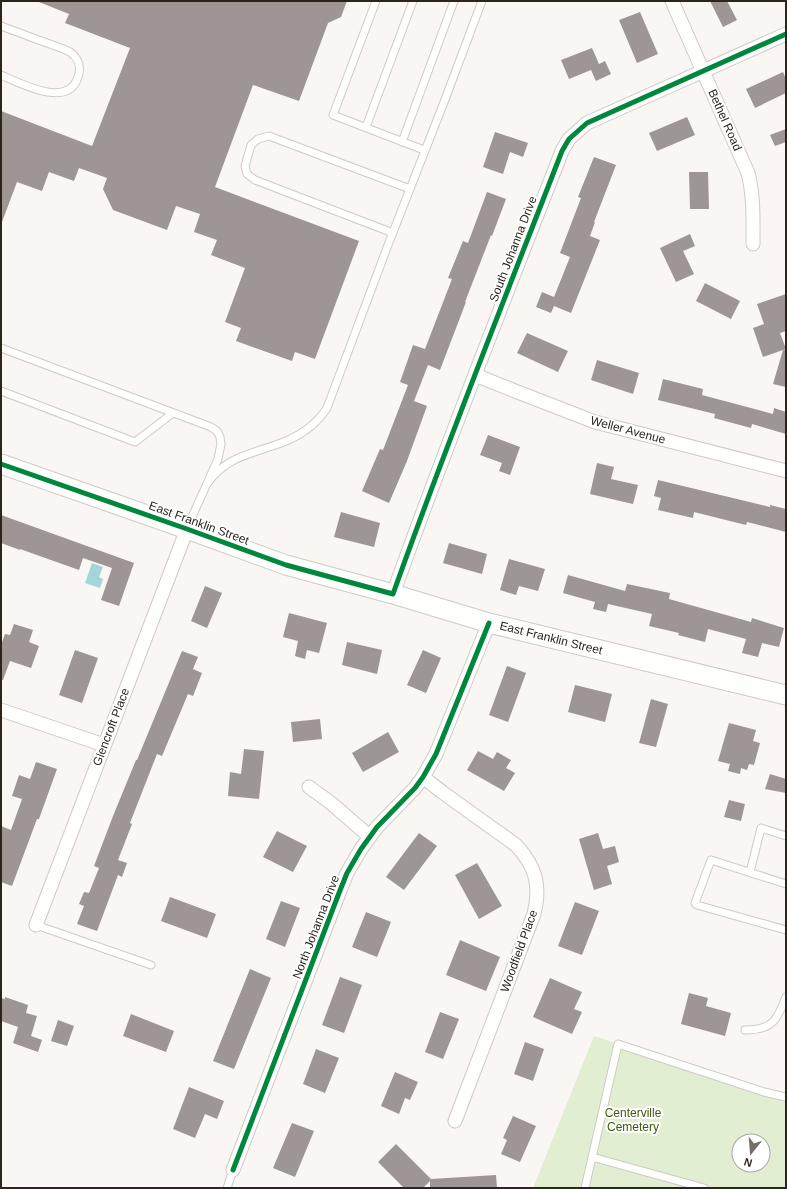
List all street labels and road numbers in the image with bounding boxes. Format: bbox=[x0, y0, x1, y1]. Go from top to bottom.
street label: Bethel Road bbox=[705, 87, 745, 153]
street label: South Johanna Drive bbox=[486, 194, 540, 304]
street label: Weller Avenue bbox=[589, 413, 667, 447]
street label: East Franklin Street bbox=[147, 498, 252, 548]
street label: East Franklin Street bbox=[498, 618, 604, 658]
street label: Glencroft Place bbox=[90, 686, 132, 768]
street label: North Johanna Drive bbox=[290, 873, 342, 981]
street label: Woodfield Place bbox=[498, 908, 540, 994]

